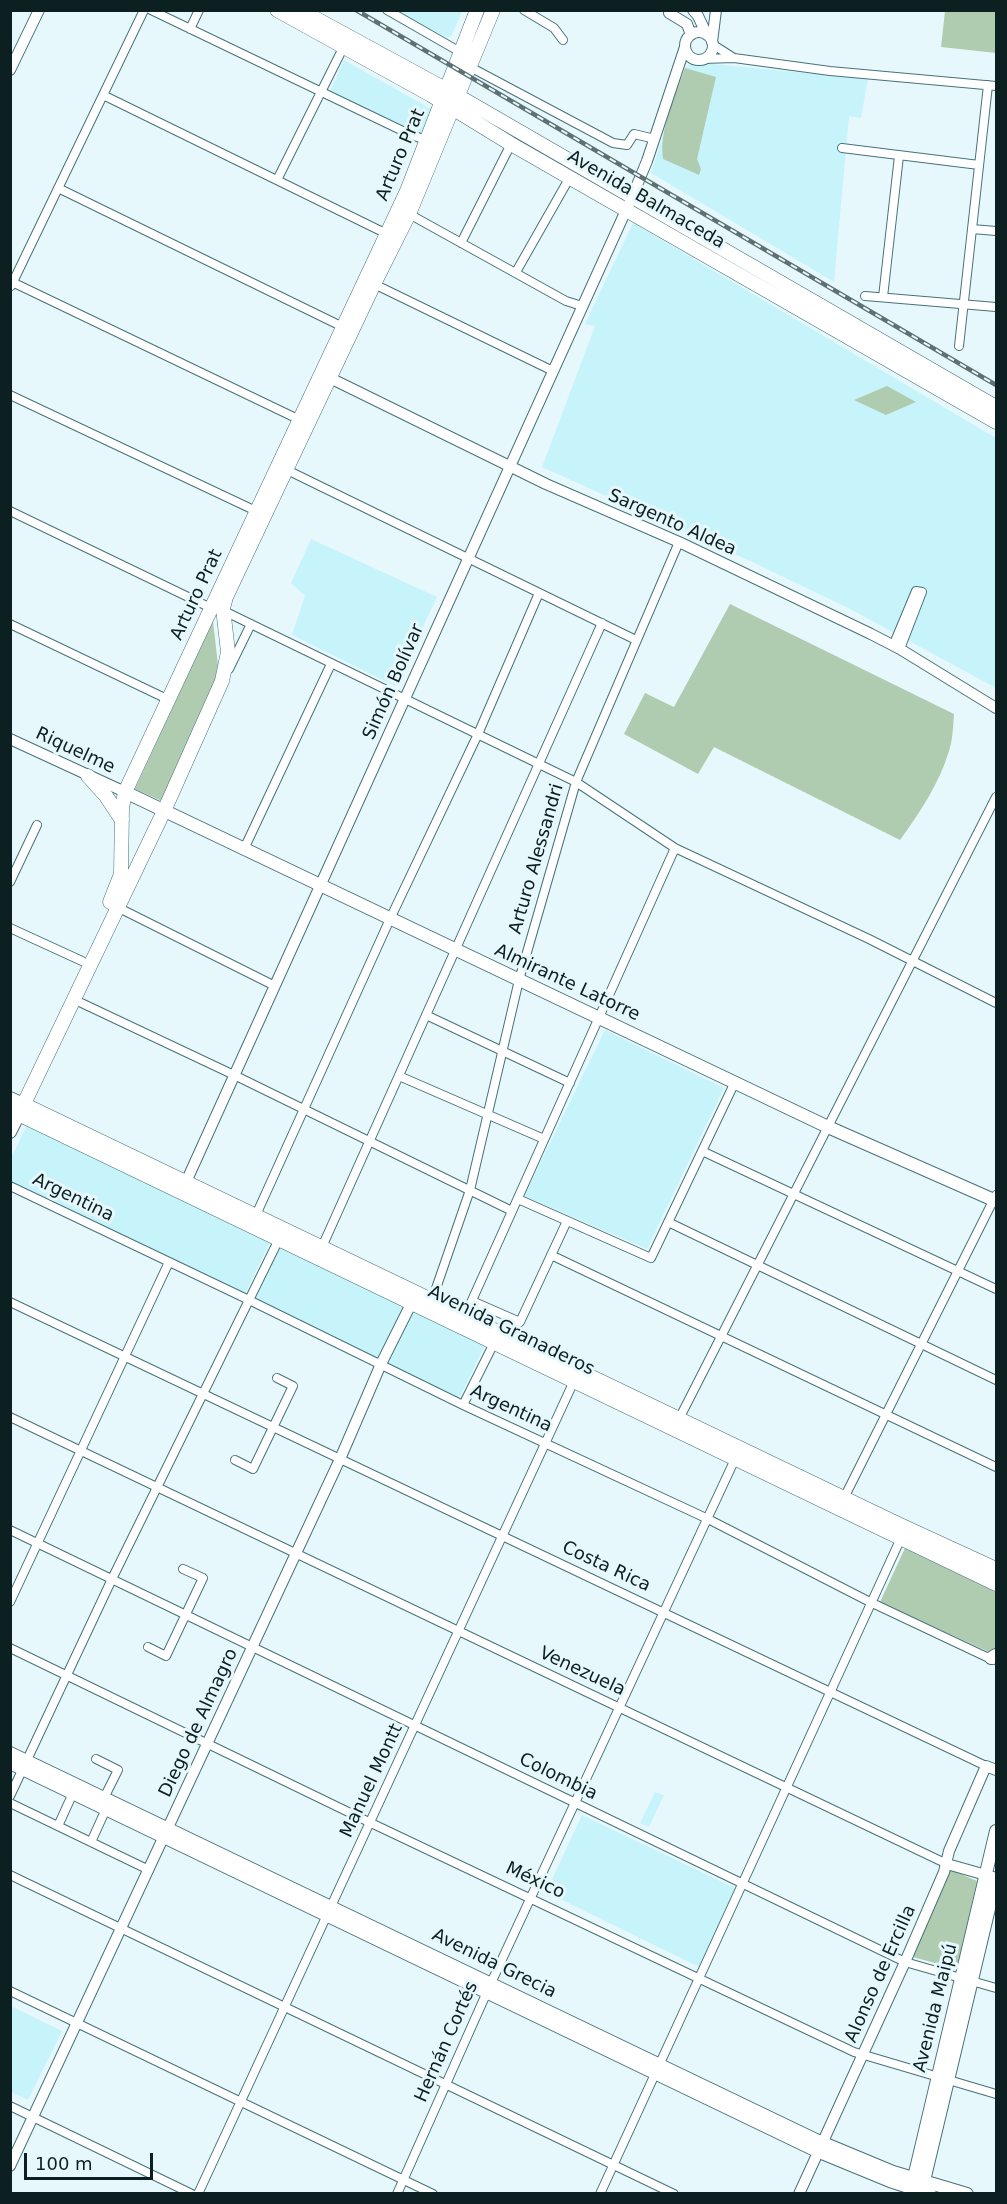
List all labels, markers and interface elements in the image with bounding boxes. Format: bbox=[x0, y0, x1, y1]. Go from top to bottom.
street label: Arturo Prat bbox=[372, 106, 430, 204]
street label: Avenida Balmaceda bbox=[564, 146, 728, 254]
street label: Sargento Aldea bbox=[605, 485, 739, 561]
street label: Arturo Prat bbox=[167, 546, 227, 644]
street label: Simón Bolívar bbox=[359, 621, 429, 743]
street label: Riquelme bbox=[32, 723, 118, 779]
street label: Arturo Alessandri bbox=[505, 781, 569, 937]
street label: Almirante Latorre bbox=[491, 940, 643, 1026]
street label: Argentina bbox=[29, 1169, 117, 1227]
street label: Avenida Granaderos bbox=[424, 1281, 598, 1381]
street label: Argentina bbox=[467, 1381, 555, 1437]
street label: Costa Rica bbox=[558, 1537, 654, 1597]
street label: Venezuela bbox=[536, 1643, 628, 1701]
street label: Diego de Almagro bbox=[155, 1645, 243, 1801]
street label: Manuel Montt bbox=[336, 1721, 408, 1841]
street label: Colombia bbox=[515, 1749, 601, 1805]
street label: México bbox=[502, 1858, 568, 1904]
street label: Alonso de Ercilla bbox=[841, 1902, 921, 2046]
street label: Avenida Grecia bbox=[428, 1925, 560, 2003]
street label: Avenida Maipú bbox=[910, 1941, 962, 2075]
street label: Hernán Cortés bbox=[411, 1978, 483, 2106]
scale bar bbox=[27, 2141, 156, 2179]
text: 100 m bbox=[35, 2153, 93, 2174]

